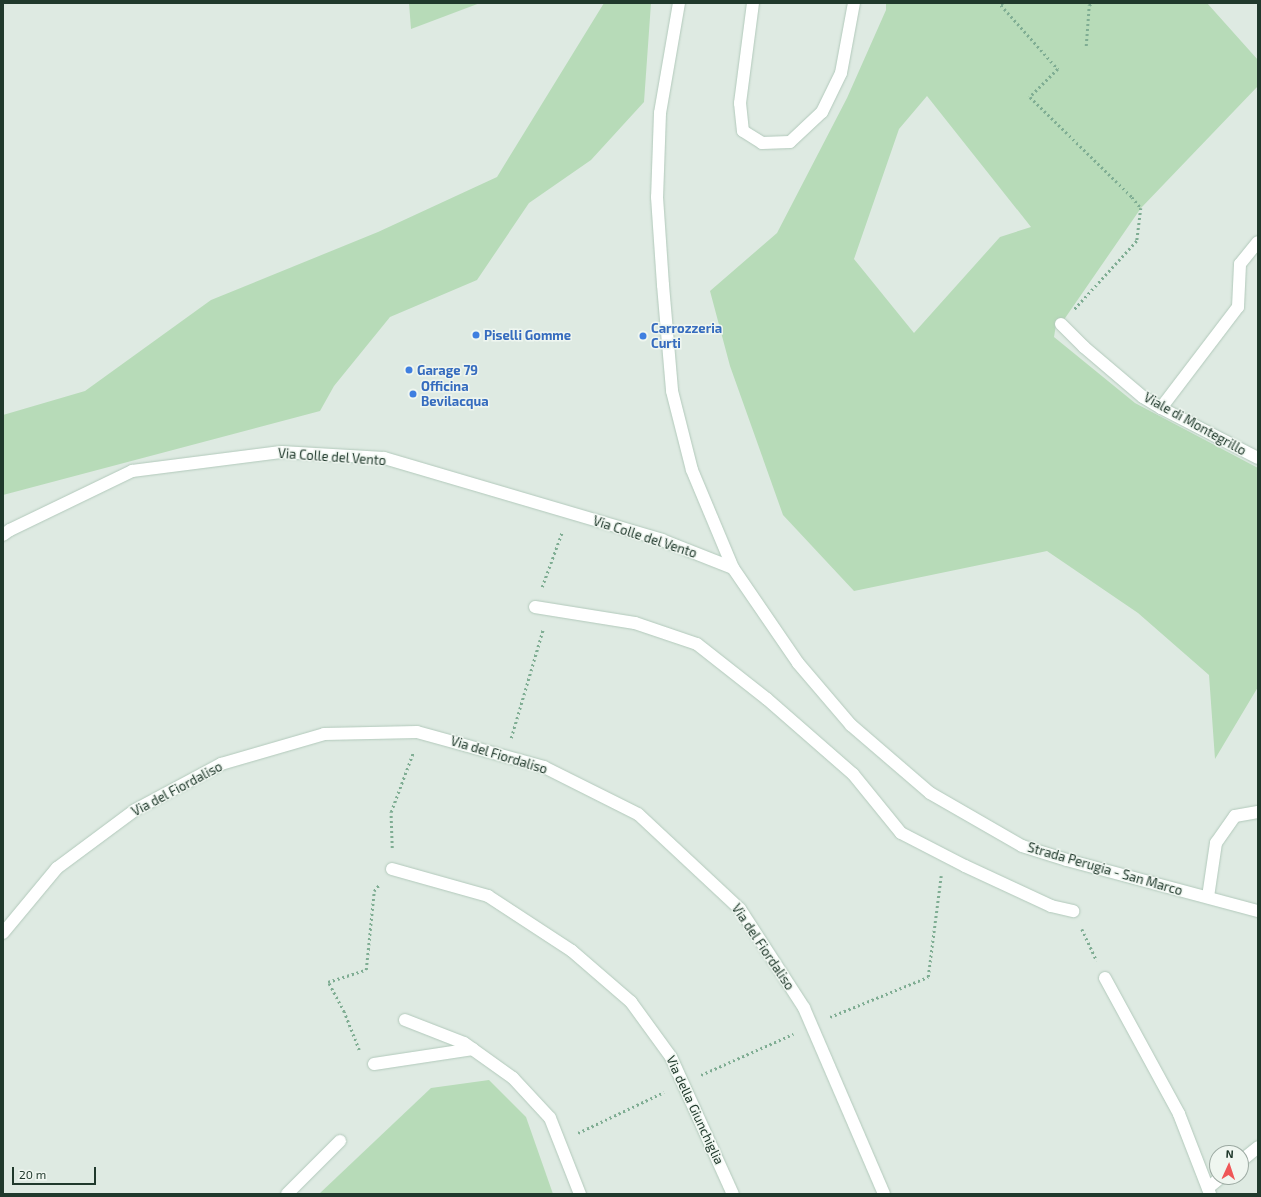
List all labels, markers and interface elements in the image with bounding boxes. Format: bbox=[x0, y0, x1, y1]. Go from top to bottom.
place label: Carrozzeria Curti bbox=[651, 321, 722, 352]
place label: Piselli Gomme bbox=[484, 327, 571, 343]
marker: Piselli Gomme bbox=[471, 330, 481, 340]
marker: Carrozzeria Curti bbox=[638, 331, 648, 341]
place label: Garage 79 bbox=[417, 362, 478, 378]
marker: Garage 79 bbox=[404, 365, 414, 375]
place label: Officina Bevilacqua bbox=[421, 379, 489, 410]
marker: Officina Bevilacqua bbox=[408, 389, 418, 399]
street label: Viale di Montegrillo bbox=[1141, 389, 1249, 459]
street label: Via Colle del Vento bbox=[277, 445, 387, 469]
street label: Via Colle del Vento bbox=[591, 513, 699, 561]
street label: Via del Fiordaliso bbox=[449, 733, 549, 777]
street label: Via del Fiordaliso bbox=[129, 758, 225, 820]
street label: Strada Perugia - San Marco bbox=[1026, 839, 1184, 899]
street label: Via del Fiordaliso bbox=[728, 901, 798, 993]
street label: Via della Giunchiglia bbox=[663, 1053, 727, 1167]
north arrow bbox=[1209, 1145, 1249, 1185]
text: N bbox=[1225, 1147, 1234, 1160]
scale bar bbox=[14, 1159, 98, 1185]
text: 20 m bbox=[19, 1167, 46, 1181]

